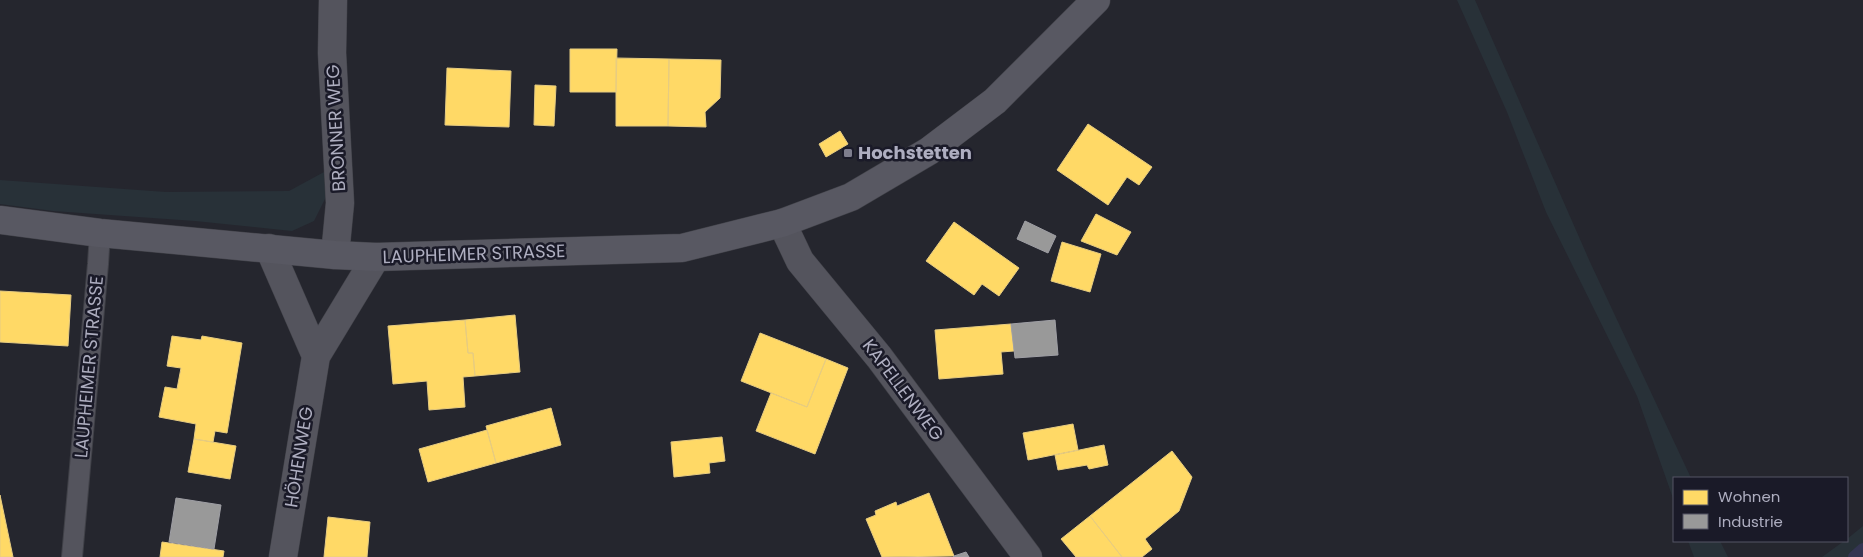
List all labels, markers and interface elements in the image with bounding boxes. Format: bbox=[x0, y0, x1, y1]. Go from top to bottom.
street label: BRONNER WEG bbox=[320, 64, 351, 192]
place label: Hochstetten bbox=[858, 140, 972, 165]
marker: Hochstetten bbox=[842, 147, 854, 159]
street label: LAUPHEIMER STRASSE bbox=[382, 238, 566, 269]
street label: LAUPHEIMER STRASSE bbox=[68, 275, 109, 459]
street label: KAPELLENWEG bbox=[857, 334, 950, 445]
street label: HÖHENWEG bbox=[278, 405, 319, 509]
legend bbox=[1673, 477, 1848, 542]
text: Wohnen bbox=[1718, 486, 1780, 507]
text: Industrie bbox=[1718, 511, 1783, 532]

